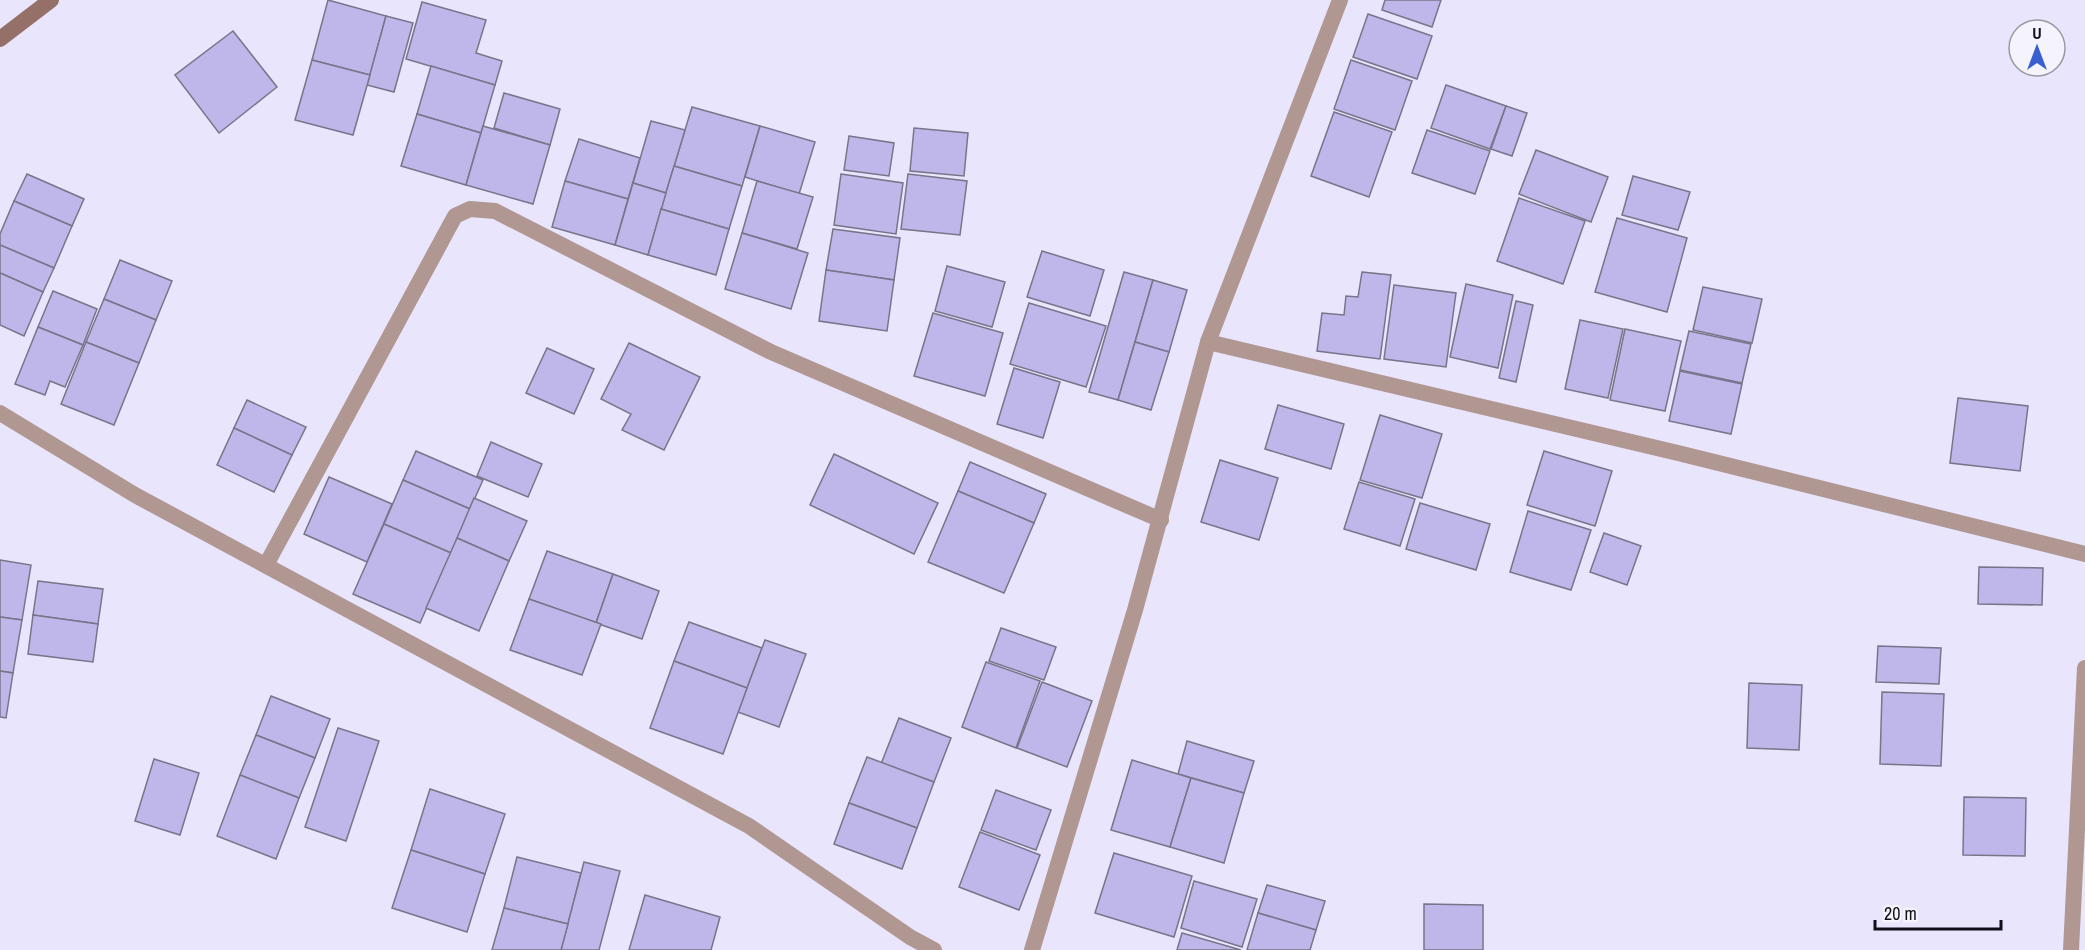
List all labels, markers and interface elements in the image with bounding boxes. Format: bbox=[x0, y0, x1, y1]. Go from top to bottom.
north arrow bbox=[2007, 18, 2067, 78]
text: U bbox=[2032, 22, 2042, 44]
scale bar bbox=[1875, 893, 2001, 931]
text: 20 m bbox=[1884, 901, 1917, 926]

